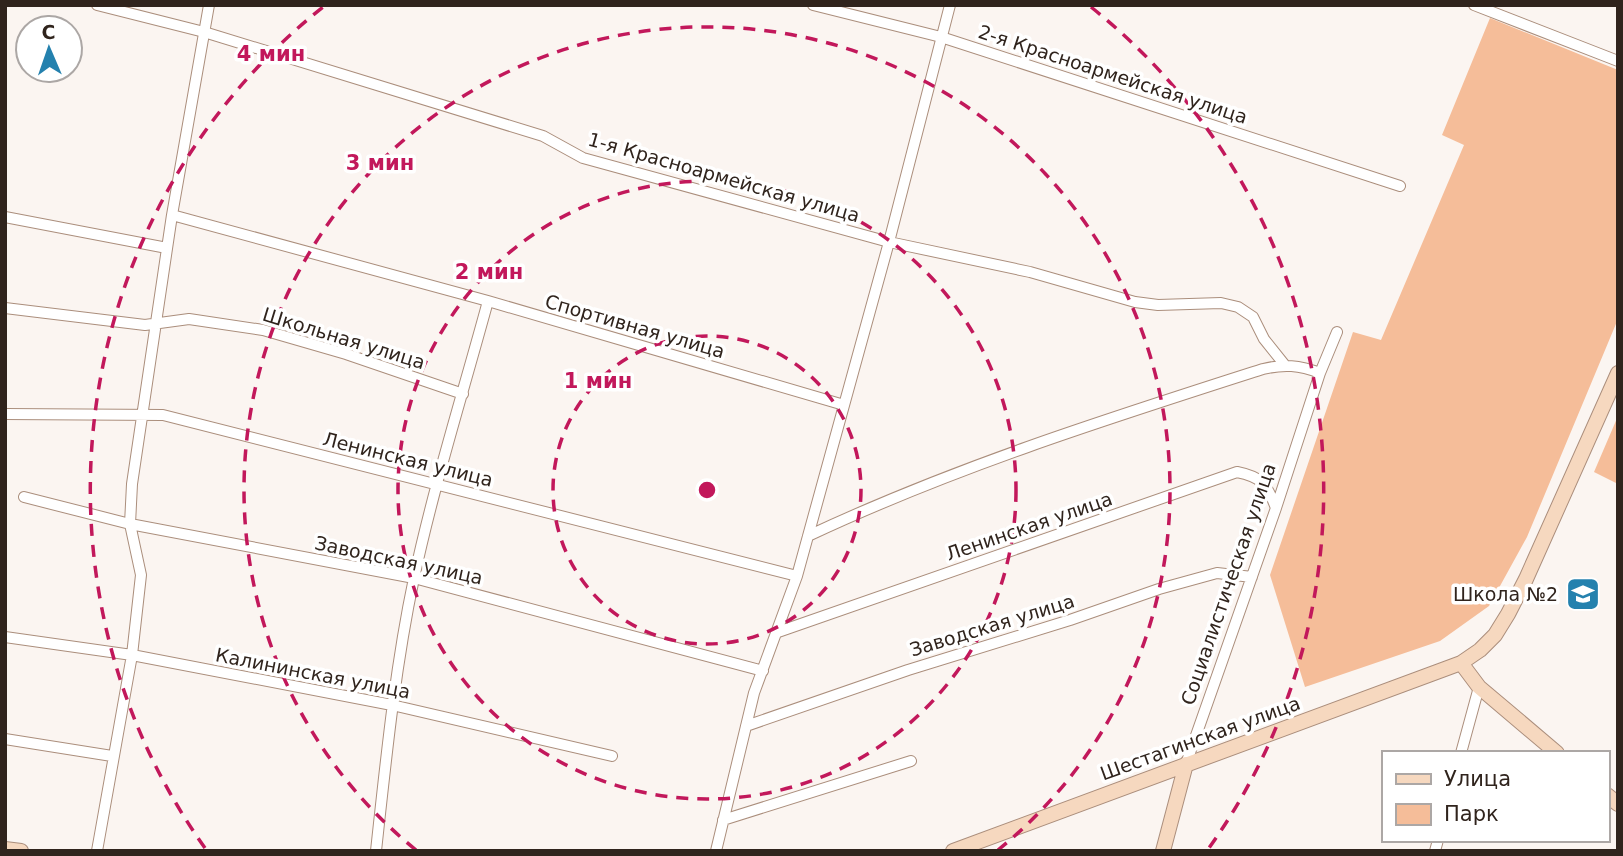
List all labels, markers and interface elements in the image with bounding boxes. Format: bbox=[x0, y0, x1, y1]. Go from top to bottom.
north arrow bbox=[14, 14, 84, 84]
street label: 2-я Красноармейская улица bbox=[976, 20, 1250, 128]
text: С bbox=[41, 21, 56, 43]
text: 4 мин bbox=[237, 42, 305, 66]
street label: 1-я Красноармейская улица bbox=[586, 128, 862, 226]
text: 3 мин bbox=[346, 151, 414, 175]
text: 2 мин bbox=[455, 260, 523, 284]
street label: Спортивная улица bbox=[543, 290, 727, 362]
street label: Школьная улица bbox=[260, 303, 428, 373]
text: 1 мин bbox=[564, 369, 632, 393]
street label: Ленинская улица bbox=[321, 427, 495, 491]
street label: Социалистическая улица bbox=[1176, 460, 1280, 708]
centre of rings bbox=[695, 478, 719, 502]
street label: Ленинская улица bbox=[943, 487, 1115, 565]
street label: Заводская улица bbox=[313, 531, 485, 589]
school or university icon: Школа №2 bbox=[1564, 575, 1602, 613]
place label: Школа №2 bbox=[1453, 583, 1558, 605]
street label: Заводская улица bbox=[907, 589, 1077, 661]
street label: Калининская улица bbox=[214, 643, 412, 703]
street label: Шестагинская улица bbox=[1097, 692, 1303, 784]
legend bbox=[1382, 751, 1609, 842]
text: Улица bbox=[1444, 767, 1511, 791]
text: Парк bbox=[1444, 802, 1499, 826]

